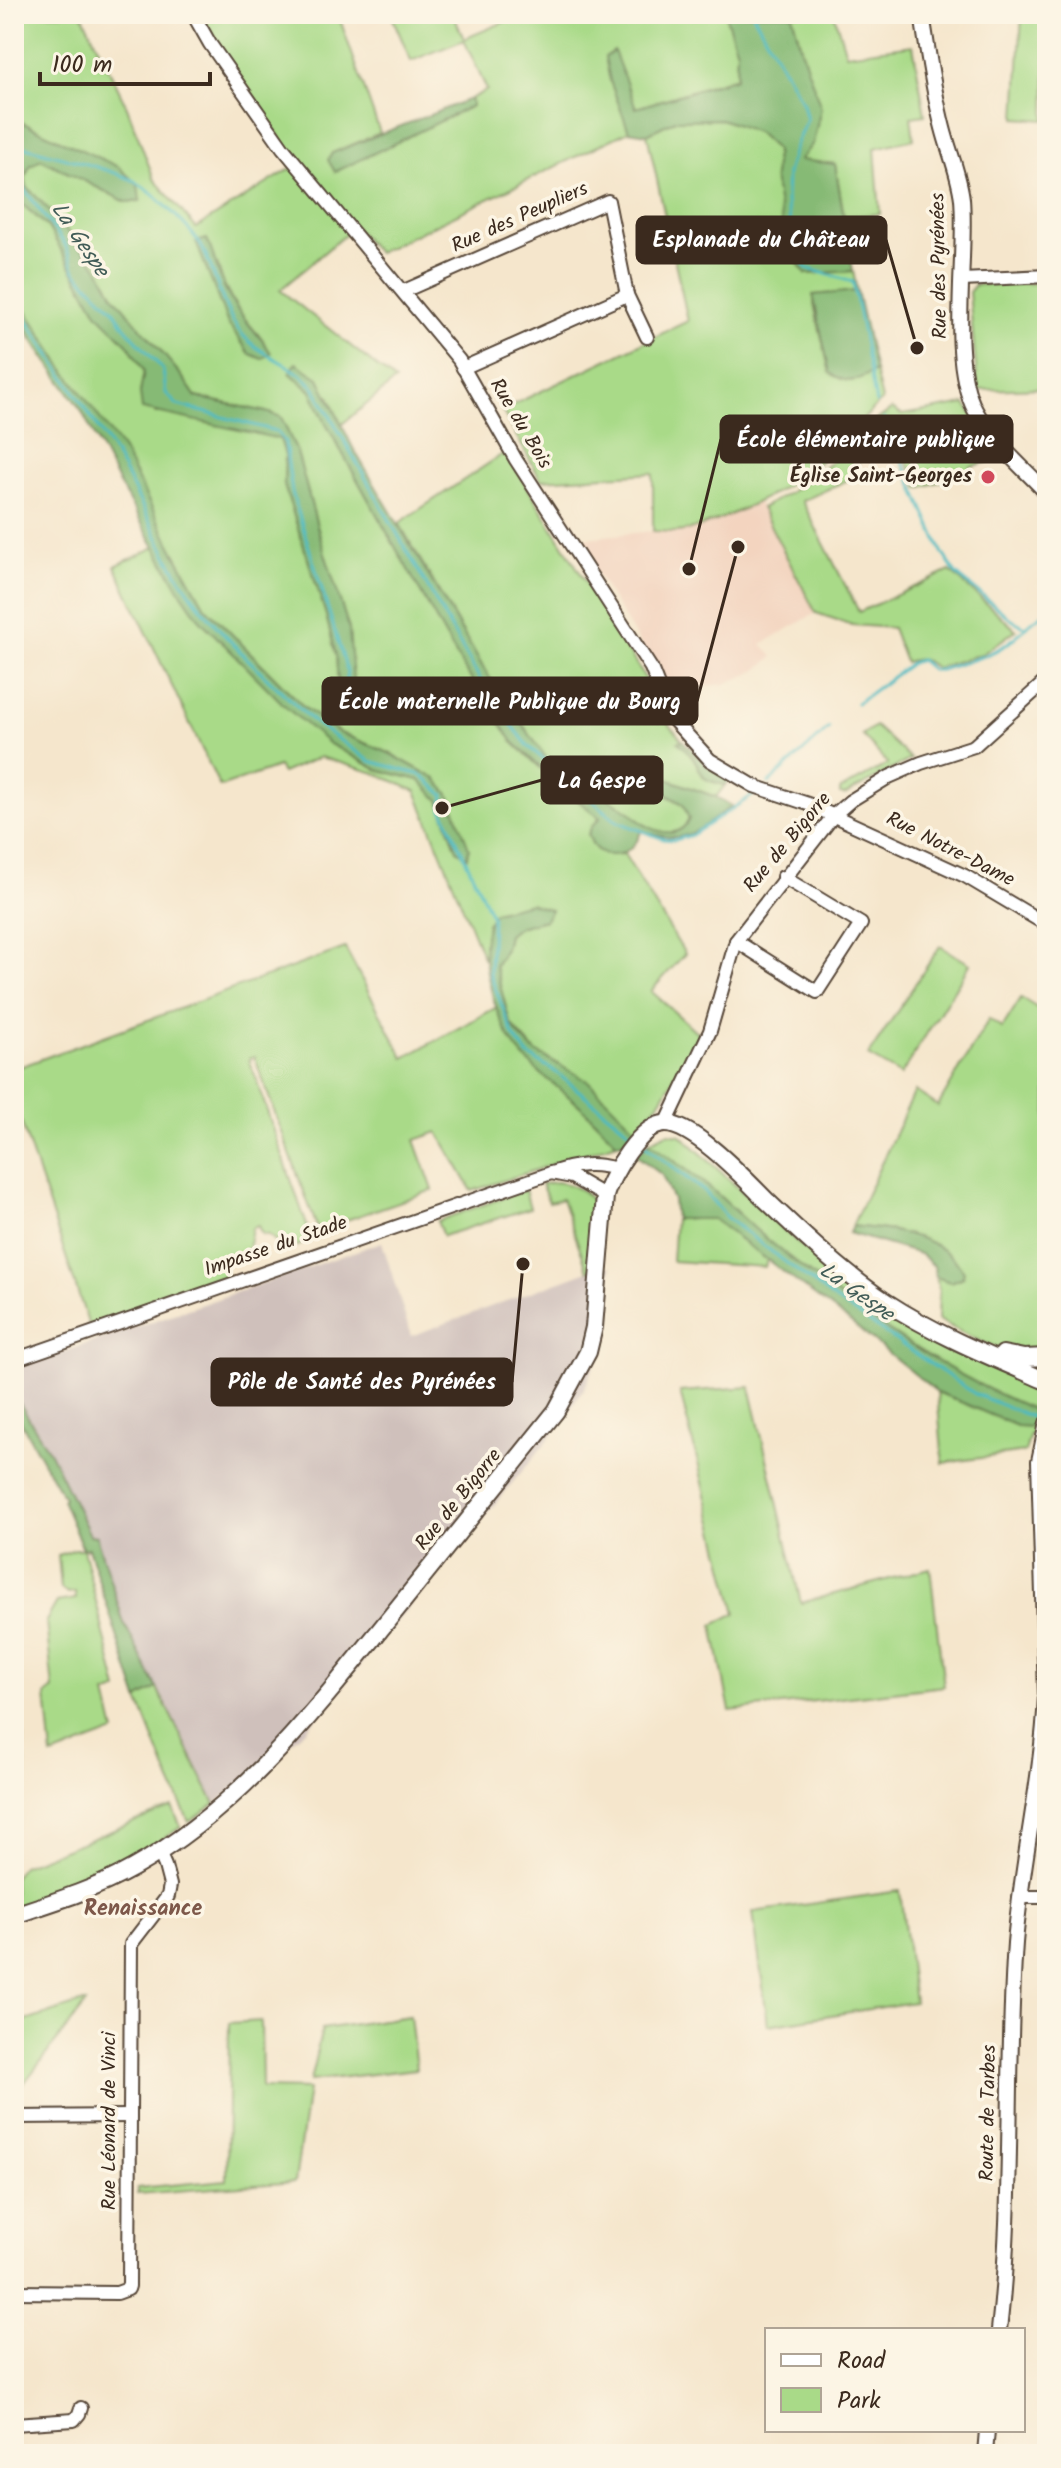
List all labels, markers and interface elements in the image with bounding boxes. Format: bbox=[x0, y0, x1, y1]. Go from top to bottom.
scale bar bbox=[40, 36, 210, 86]
text: 100 m bbox=[52, 46, 112, 85]
street label: Rue des Peupliers bbox=[446, 173, 594, 262]
street label: Rue des Pyrénées bbox=[923, 192, 957, 339]
water label: La Gespe bbox=[41, 195, 118, 286]
callout: Esplanade du Château bbox=[637, 217, 886, 263]
text: Esplanade du Château bbox=[653, 224, 870, 259]
street label: Rue du Bois bbox=[480, 372, 560, 476]
callout: École élémentaire publique bbox=[721, 416, 1012, 462]
text: École élémentaire publique bbox=[737, 424, 995, 459]
place label: Église Saint-Georges bbox=[790, 461, 973, 493]
marker: Église Saint-Georges bbox=[979, 468, 997, 486]
callout: École maternelle Publique du Bourg bbox=[323, 678, 697, 724]
text: École maternelle Publique du Bourg bbox=[339, 686, 681, 721]
callout: La Gespe bbox=[542, 757, 662, 803]
text: La Gespe bbox=[558, 765, 646, 800]
street label: Rue de Bigorre bbox=[736, 785, 840, 901]
street label: Rue Notre-Dame bbox=[880, 804, 1020, 896]
street label: Impasse du Stade bbox=[200, 1208, 352, 1286]
water label: La Gespe bbox=[811, 1254, 902, 1333]
callout: Pôle de Santé des Pyrénées bbox=[212, 1359, 512, 1405]
text: Pôle de Santé des Pyrénées bbox=[228, 1366, 497, 1401]
street label: Rue de Bigorre bbox=[408, 1442, 510, 1558]
district label: Renaissance bbox=[84, 1892, 203, 1927]
street label: Rue Léonard de Vinci bbox=[94, 2031, 126, 2210]
street label: Route de Tarbes bbox=[972, 2044, 1006, 2182]
legend bbox=[765, 2328, 1025, 2432]
text: Road bbox=[837, 2342, 886, 2381]
text: Park bbox=[837, 2382, 881, 2421]

